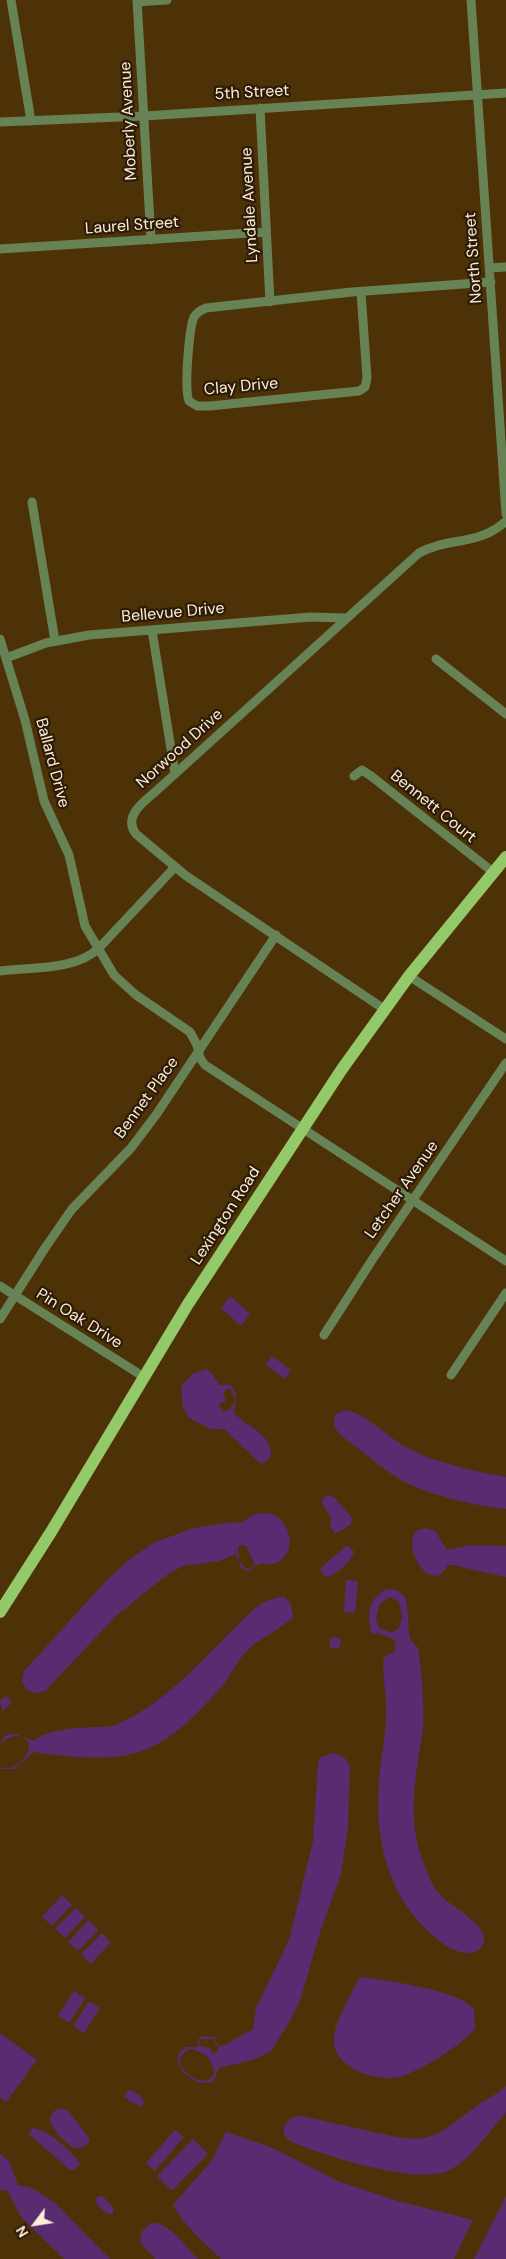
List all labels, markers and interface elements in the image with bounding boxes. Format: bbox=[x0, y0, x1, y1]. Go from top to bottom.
street label: Moberly Avenue bbox=[116, 61, 142, 181]
street label: 5th Street bbox=[214, 81, 290, 105]
street label: Lyndale Avenue bbox=[237, 147, 263, 263]
street label: North Street bbox=[461, 212, 487, 304]
street label: Laurel Street bbox=[84, 213, 180, 239]
street label: Clay Drive bbox=[203, 374, 279, 400]
street label: Bellevue Drive bbox=[121, 599, 225, 627]
street label: Norwood Drive bbox=[133, 705, 227, 793]
street label: Ballard Drive bbox=[31, 716, 73, 810]
street label: Bennett Court bbox=[386, 766, 480, 848]
street label: Bennet Place bbox=[111, 1053, 183, 1143]
street label: Letcher Avenue bbox=[361, 1137, 443, 1243]
street label: Lexington Road bbox=[187, 1163, 265, 1269]
street label: Pin Oak Drive bbox=[32, 1285, 126, 1353]
north arrow bbox=[10, 2199, 60, 2249]
text: N bbox=[12, 2223, 32, 2241]

